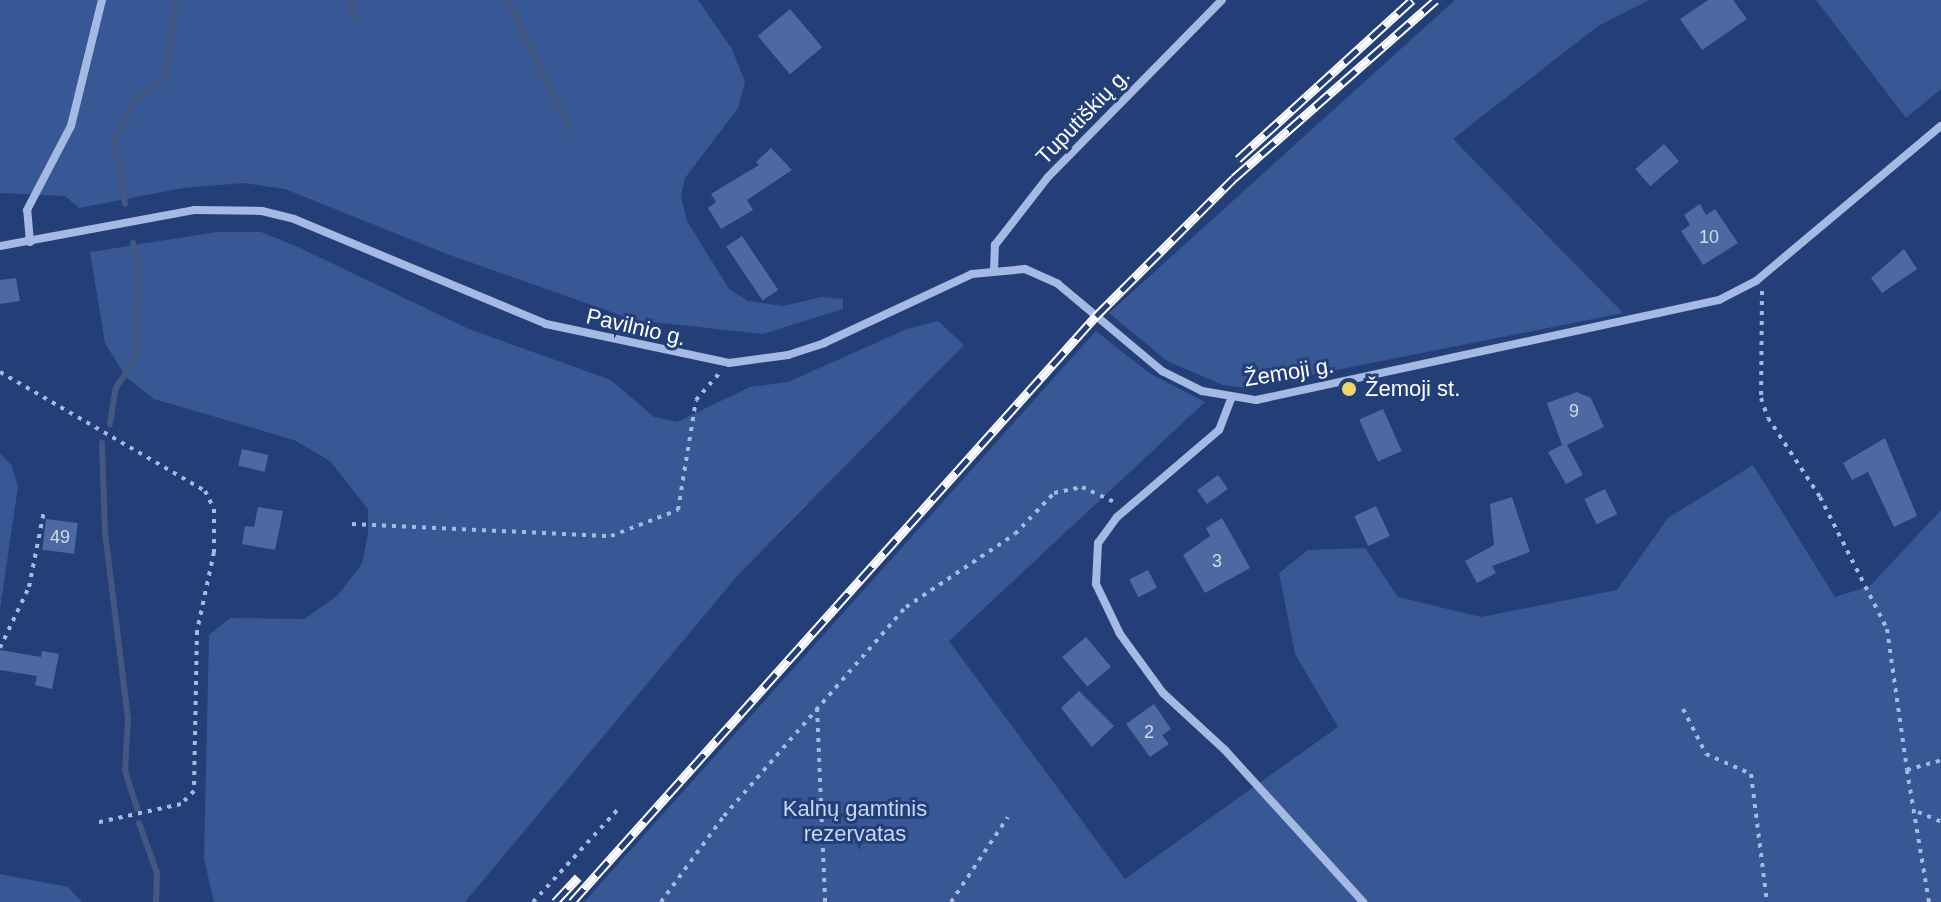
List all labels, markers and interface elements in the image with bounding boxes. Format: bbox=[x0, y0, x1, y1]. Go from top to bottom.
street label: Tuputiškių g. bbox=[1030, 62, 1136, 170]
house number: 10 bbox=[1699, 226, 1719, 248]
street label: Pavilnio g. bbox=[584, 303, 688, 351]
street label: Žemoji g. bbox=[1242, 352, 1336, 392]
place label: Žemoji st. bbox=[1365, 376, 1460, 402]
marker: Žemoji st. bbox=[1340, 380, 1358, 398]
house number: 9 bbox=[1569, 400, 1579, 422]
house number: 49 bbox=[50, 526, 70, 548]
house number: 3 bbox=[1212, 550, 1222, 572]
house number: 2 bbox=[1144, 721, 1154, 743]
park label: Kalnų gamtinis rezervatas bbox=[783, 795, 927, 846]

